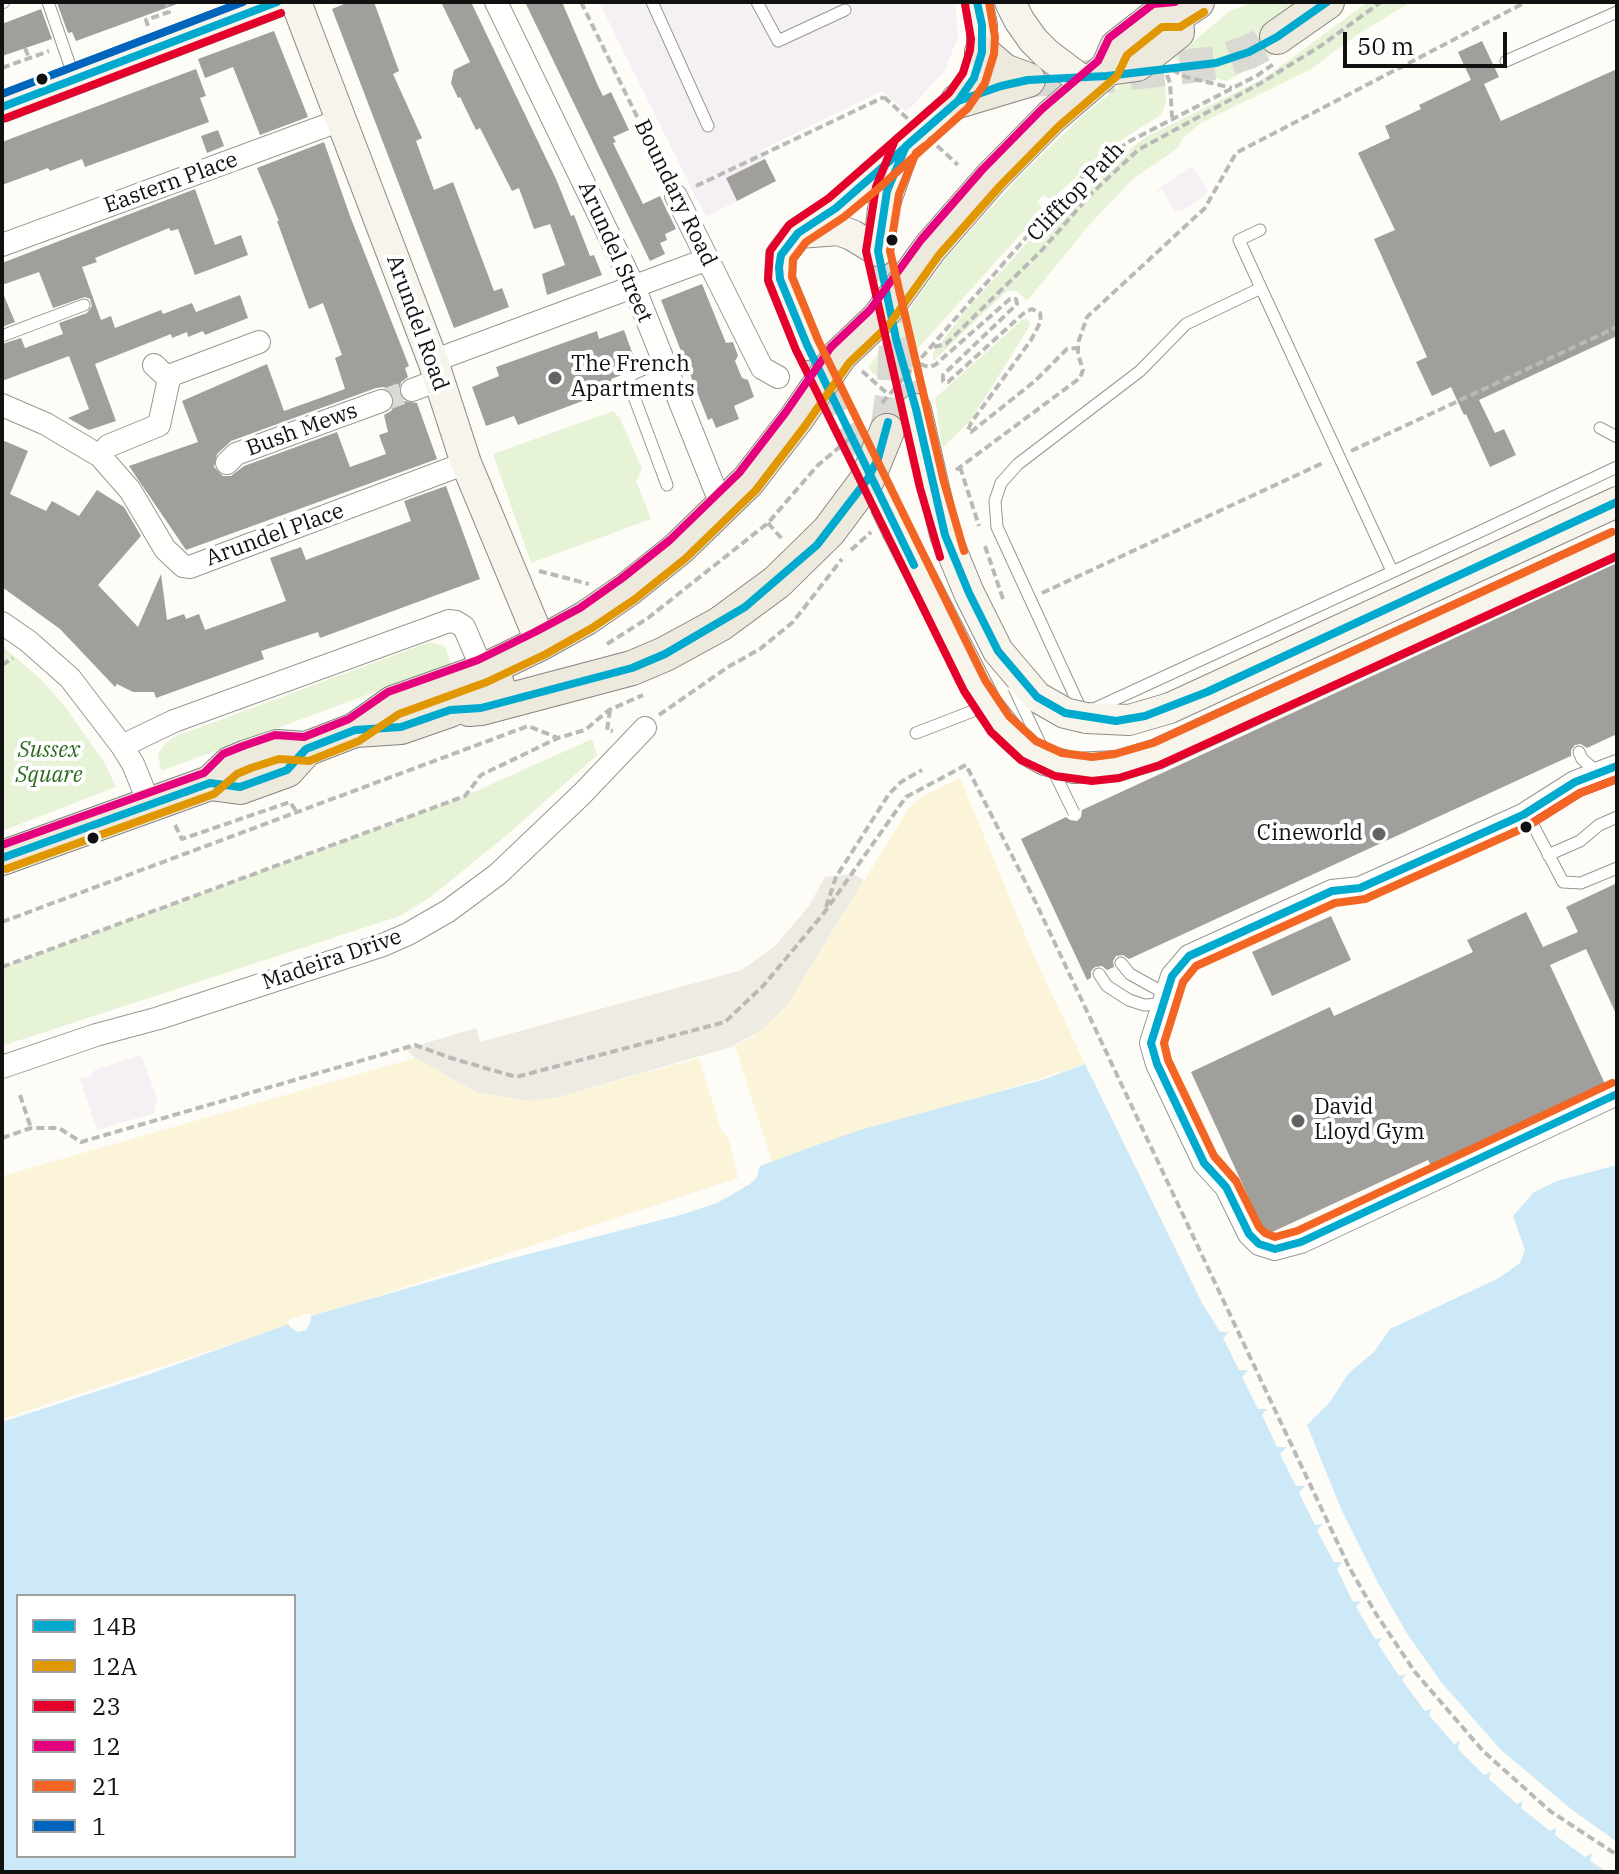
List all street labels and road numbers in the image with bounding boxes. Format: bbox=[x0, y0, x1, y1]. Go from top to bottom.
street label: Boundary Road bbox=[628, 115, 722, 271]
street label: Clifftop Path bbox=[1022, 137, 1130, 247]
street label: Eastern Place bbox=[100, 147, 242, 219]
street label: Arundel Street bbox=[572, 177, 658, 327]
street label: Arundel Road bbox=[380, 252, 454, 394]
street label: Bush Mews bbox=[243, 398, 361, 462]
street label: Arundel Place bbox=[202, 498, 348, 572]
street label: Madeira Drive bbox=[259, 924, 405, 996]

